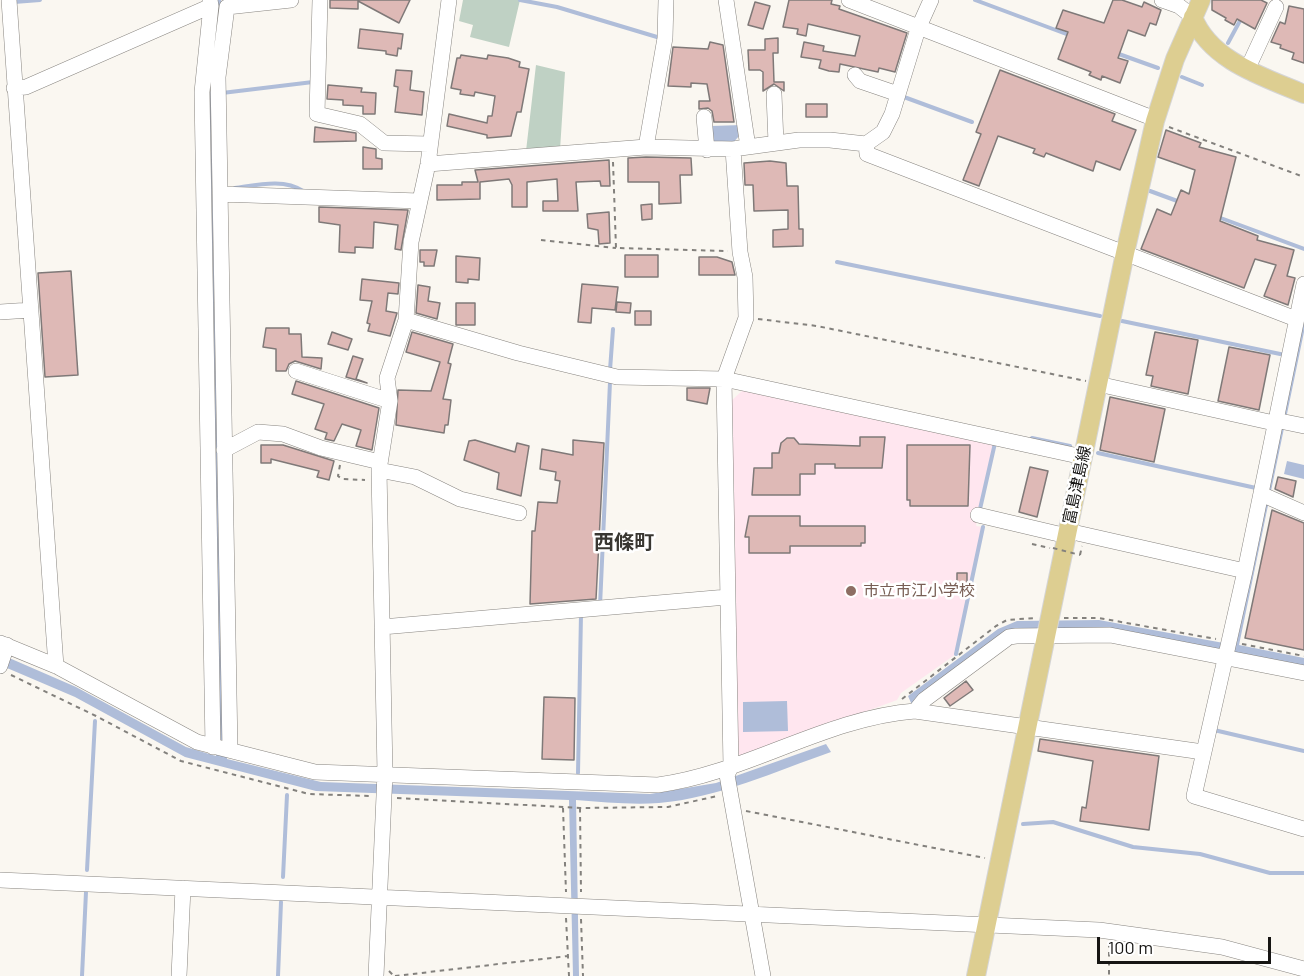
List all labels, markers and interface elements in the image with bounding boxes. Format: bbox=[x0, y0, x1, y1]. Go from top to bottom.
street label: 富島津島線 bbox=[1059, 444, 1095, 526]
district label: 西條町 bbox=[594, 530, 654, 554]
place label: 市立市江小学校 bbox=[863, 581, 975, 601]
marker: 市立市江小学校 bbox=[844, 584, 858, 598]
scale bar bbox=[1100, 925, 1274, 963]
text: 100 m bbox=[1108, 936, 1153, 958]

